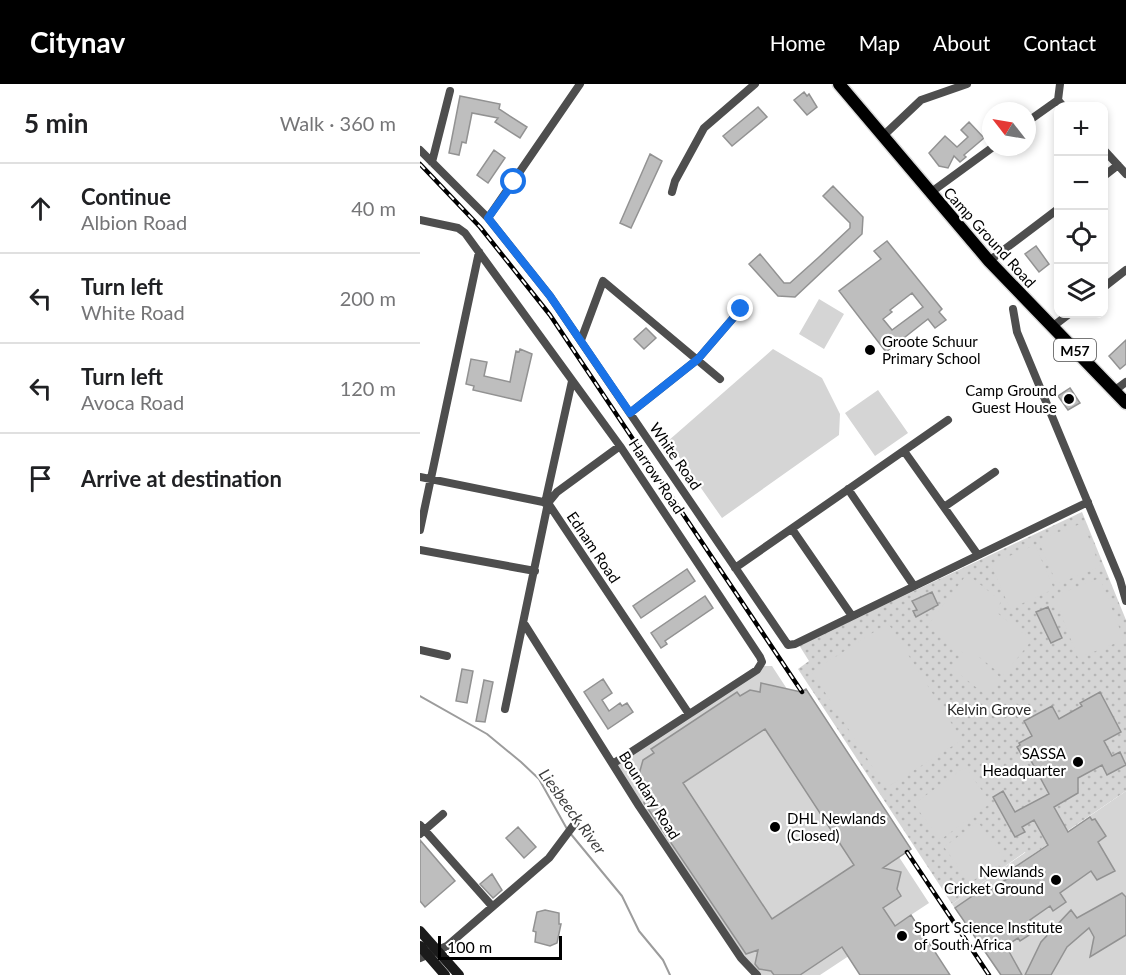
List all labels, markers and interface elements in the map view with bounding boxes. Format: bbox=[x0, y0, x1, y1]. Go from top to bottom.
text: Citynav bbox=[30, 25, 125, 59]
text: Home bbox=[770, 30, 826, 55]
text: Map bbox=[859, 30, 900, 55]
text: About bbox=[933, 30, 990, 55]
text: Contact bbox=[1023, 30, 1096, 55]
north arrow bbox=[982, 102, 1036, 156]
map controls bbox=[1054, 102, 1108, 318]
button: + bbox=[1054, 102, 1108, 156]
text: 5 min bbox=[24, 107, 88, 139]
text: Walk · 360 m bbox=[280, 111, 396, 135]
button: − bbox=[1054, 156, 1108, 210]
route start bbox=[500, 168, 526, 194]
text: Continue bbox=[81, 183, 171, 210]
street label: Camp Ground Road bbox=[940, 183, 1040, 291]
icon: ahead bbox=[24, 192, 57, 225]
text: 40 m bbox=[351, 196, 396, 220]
text: Albion Road bbox=[81, 210, 187, 234]
button: locate bbox=[1054, 210, 1108, 264]
button: layers bbox=[1054, 264, 1108, 318]
text: Turn left bbox=[81, 273, 163, 300]
icon: left bbox=[24, 282, 57, 315]
text: 200 m bbox=[340, 286, 396, 310]
route end bbox=[727, 295, 753, 321]
text: White Road bbox=[81, 300, 185, 324]
place label: Groote Schuur Primary School bbox=[882, 332, 981, 367]
road number: M57 bbox=[1054, 339, 1096, 361]
marker: Groote Schuur Primary School bbox=[863, 343, 877, 357]
text: Turn left bbox=[81, 363, 163, 390]
icon: left bbox=[24, 372, 57, 405]
text: 120 m bbox=[340, 376, 396, 400]
place label: Camp Ground Guest House bbox=[965, 381, 1057, 416]
text: Avoca Road bbox=[81, 390, 184, 414]
marker: Camp Ground Guest House bbox=[1062, 392, 1076, 406]
street label: White Road bbox=[646, 419, 706, 493]
street label: Harrow Road bbox=[625, 435, 689, 517]
icon: arrive bbox=[24, 462, 57, 495]
text: Arrive at destination bbox=[81, 465, 282, 492]
street label: Ednam Road bbox=[564, 508, 624, 586]
park label: Kelvin Grove bbox=[947, 700, 1031, 718]
place label: SASSA Headquarter bbox=[983, 744, 1067, 779]
street label: Boundary Road bbox=[616, 748, 684, 842]
marker: SASSA Headquarter bbox=[1071, 755, 1085, 769]
water label: Liesbeeck River bbox=[536, 765, 611, 858]
place label: DHL Newlands (Closed) bbox=[787, 809, 886, 844]
marker: DHL Newlands (Closed) bbox=[768, 820, 782, 834]
place label: Newlands Cricket Ground bbox=[944, 862, 1044, 897]
marker: Newlands Cricket Ground bbox=[1049, 873, 1063, 887]
place label: Sport Science Institute of South Africa bbox=[914, 918, 1063, 953]
marker: Sport Science Institute of South Africa bbox=[895, 929, 909, 943]
scale bar bbox=[438, 933, 562, 960]
text: 100 m bbox=[447, 937, 492, 956]

